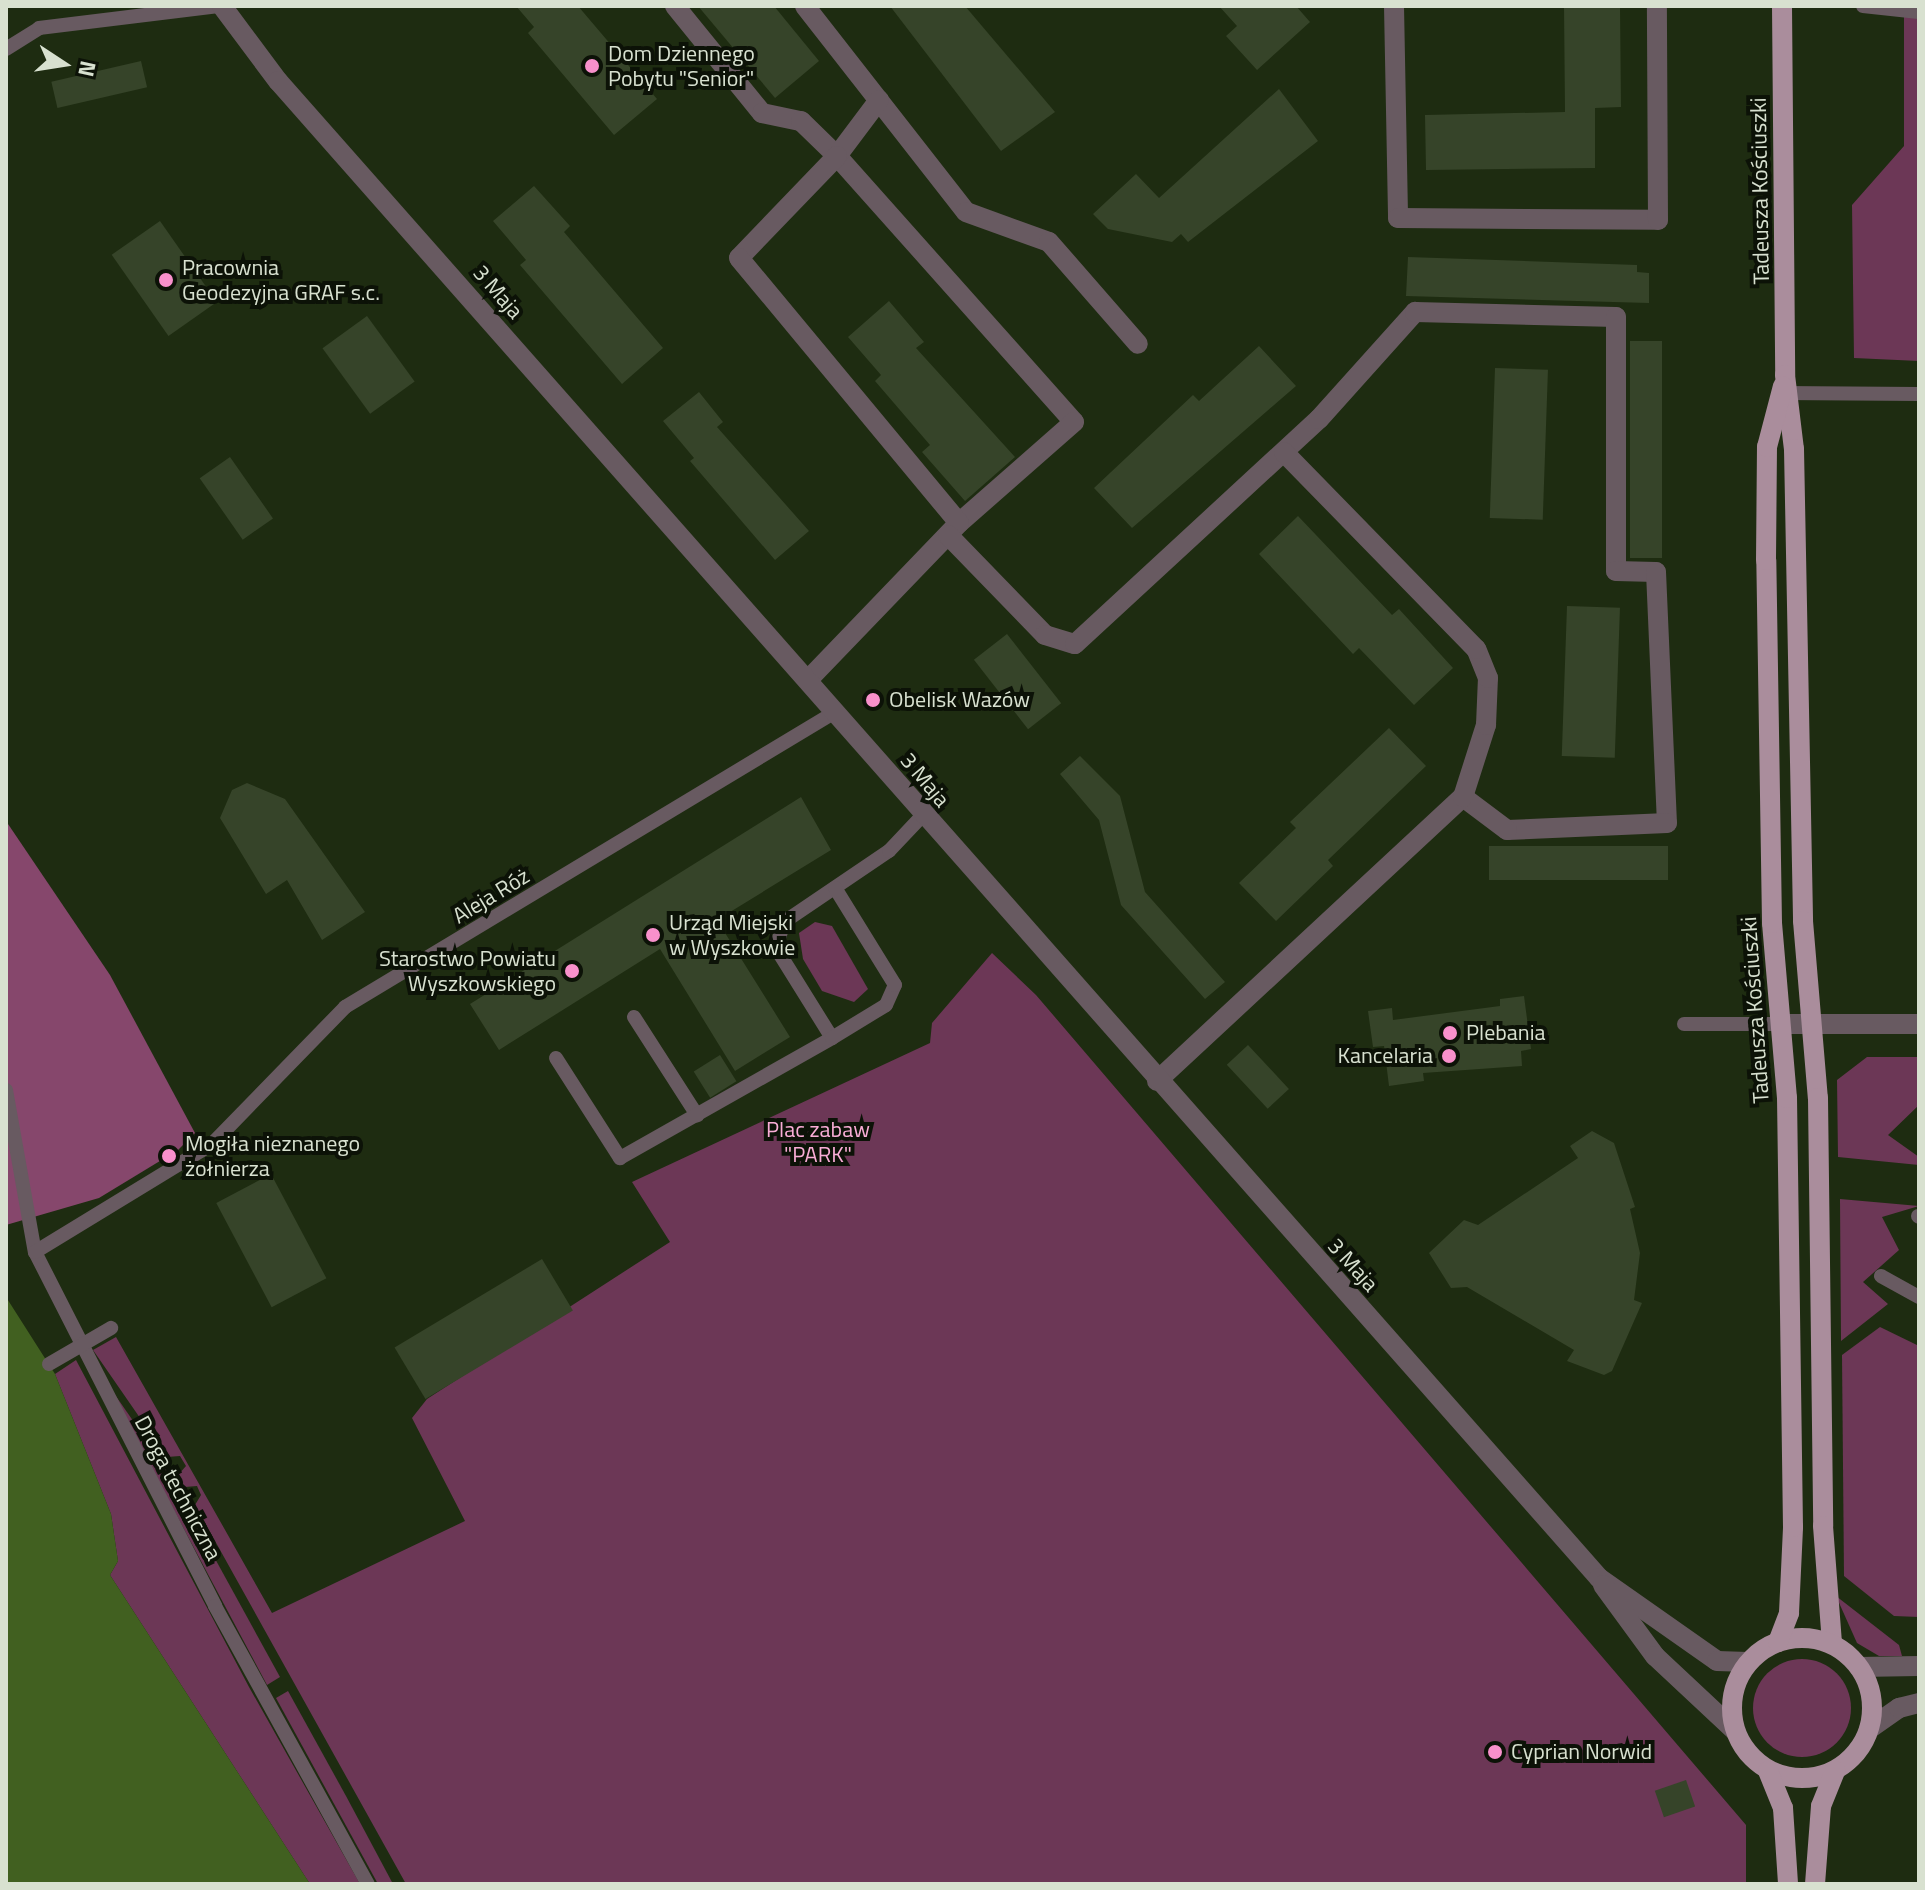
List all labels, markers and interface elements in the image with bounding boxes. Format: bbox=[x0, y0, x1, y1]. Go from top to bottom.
north arrow bbox=[24, 24, 104, 104]
place label: Dom Dziennego Pobytu "Senior" bbox=[608, 40, 755, 92]
marker: Dom Dziennego Pobytu "Senior" bbox=[583, 57, 601, 75]
text: N bbox=[69, 58, 106, 80]
street label: Tadeusza Kościuszki bbox=[1745, 97, 1775, 285]
place label: Pracownia Geodezyjna GRAF s.c. bbox=[182, 254, 380, 306]
street label: 3 Maja bbox=[468, 260, 528, 324]
marker: Pracownia Geodezyjna GRAF s.c. bbox=[157, 271, 175, 289]
place label: Obelisk Wazów bbox=[889, 687, 1030, 713]
marker: Obelisk Wazów bbox=[864, 691, 882, 709]
street label: 3 Maja bbox=[895, 748, 955, 812]
street label: Aleja Róż bbox=[448, 863, 534, 929]
place label: Urząd Miejski w Wyszkowie bbox=[669, 909, 795, 960]
street label: Tadeusza Kościuszki bbox=[1735, 916, 1775, 1104]
marker: Urząd Miejski w Wyszkowie bbox=[644, 926, 662, 944]
place label: Starostwo Powiatu Wyszkowskiego bbox=[379, 945, 556, 996]
marker: Starostwo Powiatu Wyszkowskiego bbox=[563, 962, 581, 980]
place label: Plebania bbox=[1466, 1020, 1545, 1046]
marker: Plebania bbox=[1441, 1024, 1459, 1042]
place label: Kancelaria bbox=[1338, 1043, 1433, 1069]
marker: Kancelaria bbox=[1440, 1047, 1458, 1065]
park label: Plac zabaw "PARK" bbox=[766, 1116, 870, 1168]
place label: Mogiła nieznanego żołnierza bbox=[185, 1130, 360, 1182]
marker: Mogiła nieznanego żołnierza bbox=[160, 1147, 178, 1165]
street label: 3 Maja bbox=[1322, 1233, 1384, 1297]
street label: Droga techniczna bbox=[129, 1411, 227, 1565]
place label: Cyprian Norwid bbox=[1511, 1739, 1652, 1765]
marker: Cyprian Norwid bbox=[1486, 1743, 1504, 1761]

